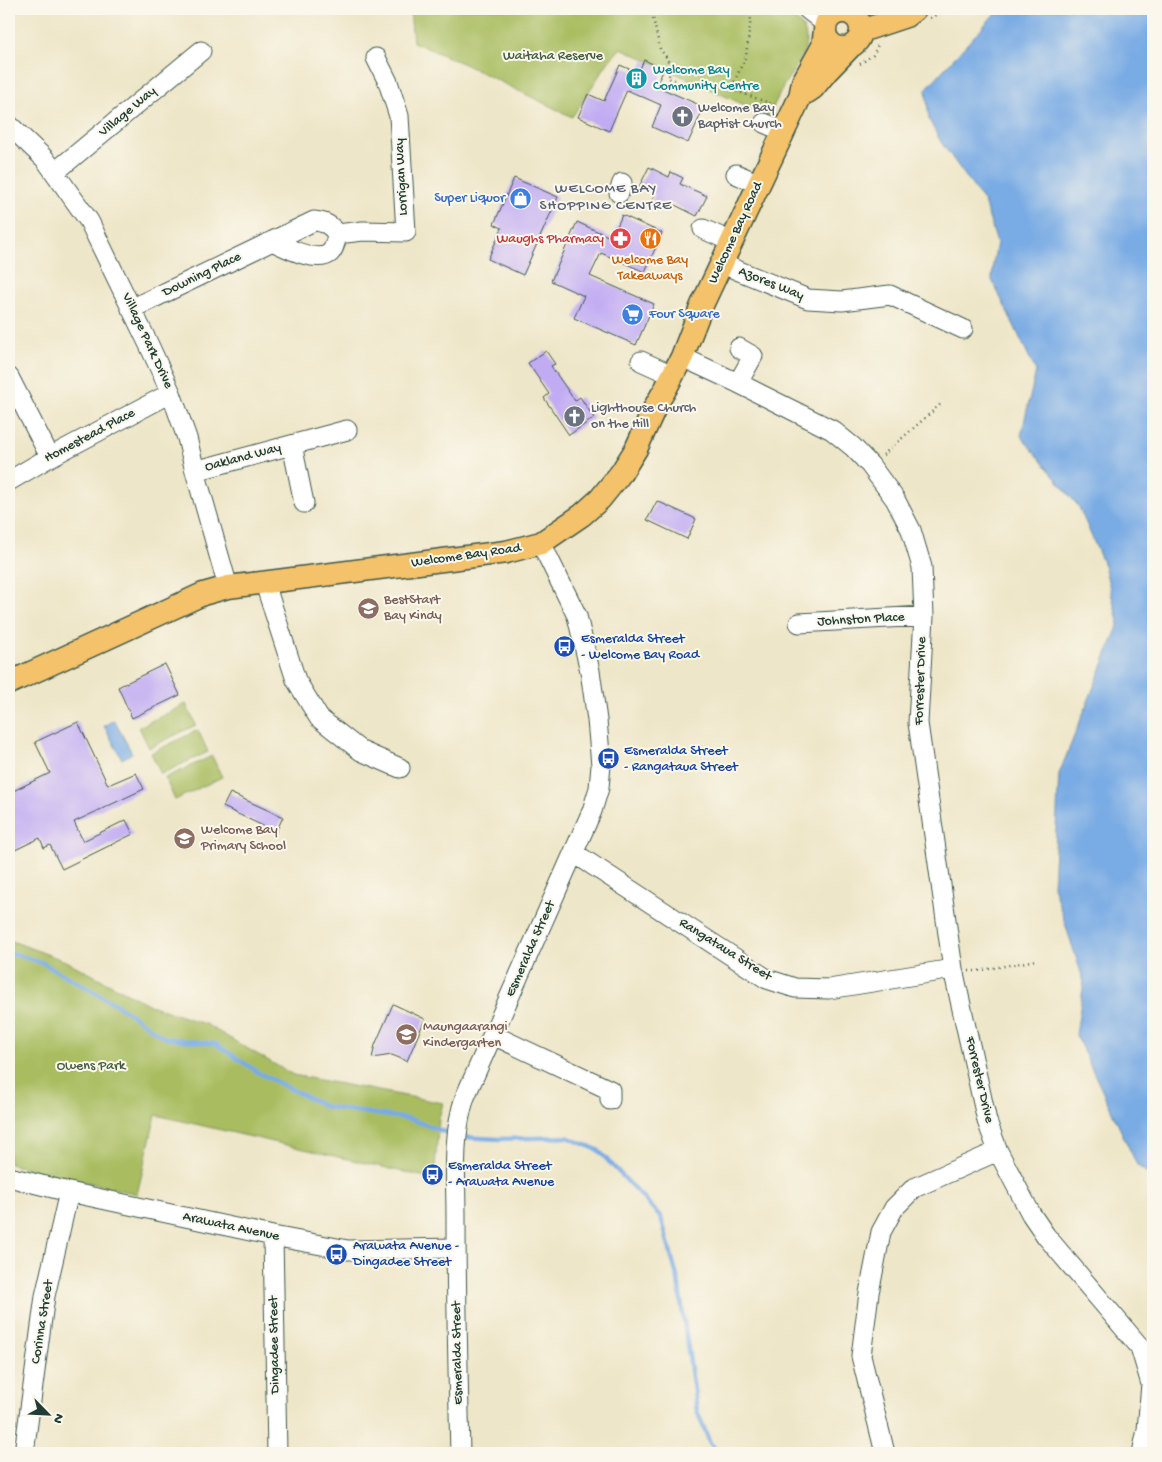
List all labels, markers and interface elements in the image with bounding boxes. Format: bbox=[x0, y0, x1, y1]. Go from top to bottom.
park label: Waitaha Reserve bbox=[503, 48, 604, 65]
place label: Welcome Bay Community Centre bbox=[653, 62, 760, 95]
building icon: Welcome Bay Community Centre bbox=[625, 66, 649, 90]
street label: Village Way bbox=[95, 83, 160, 142]
place label: Welcome Bay Baptist Church bbox=[697, 100, 782, 133]
church icon: Welcome Bay Baptist Church bbox=[670, 104, 694, 128]
street label: Lorrigan Way bbox=[391, 138, 413, 216]
street label: Welcome Bay Road bbox=[705, 178, 768, 287]
district label: WELCOME BAY SHOPPING CENTRE bbox=[540, 180, 672, 215]
shop icon: Super Liquor bbox=[509, 186, 533, 210]
place label: Super Liquor bbox=[434, 190, 506, 207]
restaurant icon: Welcome Bay Takeaways bbox=[638, 226, 662, 250]
pharmacy icon: Waughs Pharmacy bbox=[608, 227, 632, 251]
place label: Waughs Pharmacy bbox=[496, 231, 604, 248]
street label: Downing Place bbox=[159, 248, 245, 302]
place label: Welcome Bay Takeaways bbox=[612, 252, 688, 285]
street label: Azores Way bbox=[736, 263, 806, 305]
street label: Village Park Drive bbox=[117, 289, 177, 392]
supermarket icon: Four Square bbox=[621, 302, 645, 326]
place label: Four Square bbox=[648, 306, 720, 323]
place label: Lighthouse Church on the Hill bbox=[591, 400, 697, 433]
church icon: Lighthouse Church on the Hill bbox=[563, 404, 587, 428]
street label: Homestead Place bbox=[42, 405, 139, 467]
street label: Oakland Way bbox=[203, 440, 283, 476]
street label: Welcome Bay Road bbox=[410, 540, 524, 572]
place label: BestStart Bay Kindy bbox=[383, 592, 442, 625]
school or university icon: BestStart Bay Kindy bbox=[356, 596, 380, 620]
street label: Johnston Place bbox=[817, 609, 906, 631]
place label: Esmeralda Street - Welcome Bay Road bbox=[581, 631, 701, 664]
bus stop icon: Esmeralda Street - Welcome Bay Road bbox=[553, 635, 577, 659]
street label: Forrester Drive bbox=[911, 636, 931, 727]
place label: Esmeralda Street - Rangataua Street bbox=[624, 743, 739, 776]
bus stop icon: Esmeralda Street - Rangataua Street bbox=[596, 747, 620, 771]
place label: Welcome Bay Primary School bbox=[200, 822, 286, 855]
school or university icon: Welcome Bay Primary School bbox=[173, 826, 197, 850]
street label: Esmeralda Street bbox=[502, 897, 560, 1000]
street label: Rangataua Street bbox=[676, 915, 776, 986]
place label: Maungaarangi Kindergarten bbox=[423, 1019, 508, 1052]
school or university icon: Maungaarangi Kindergarten bbox=[395, 1023, 419, 1047]
street label: Forrester Drive bbox=[961, 1034, 997, 1126]
park label: Owens Park bbox=[57, 1058, 127, 1075]
place label: Esmeralda Street - Arawata Avenue bbox=[448, 1158, 555, 1191]
bus stop icon: Esmeralda Street - Arawata Avenue bbox=[420, 1162, 444, 1186]
street label: Arawata Avenue bbox=[181, 1208, 282, 1246]
place label: Arawata Avenue - Dingadee Street bbox=[352, 1238, 460, 1271]
bus stop icon: Arawata Avenue - Dingadee Street bbox=[325, 1242, 349, 1266]
street label: Corinna Street bbox=[28, 1278, 58, 1365]
street label: Dingadee Street bbox=[266, 1295, 284, 1395]
street label: Esmeralda Street bbox=[449, 1300, 467, 1405]
north arrow bbox=[22, 1390, 72, 1440]
text: N bbox=[48, 1411, 67, 1426]

